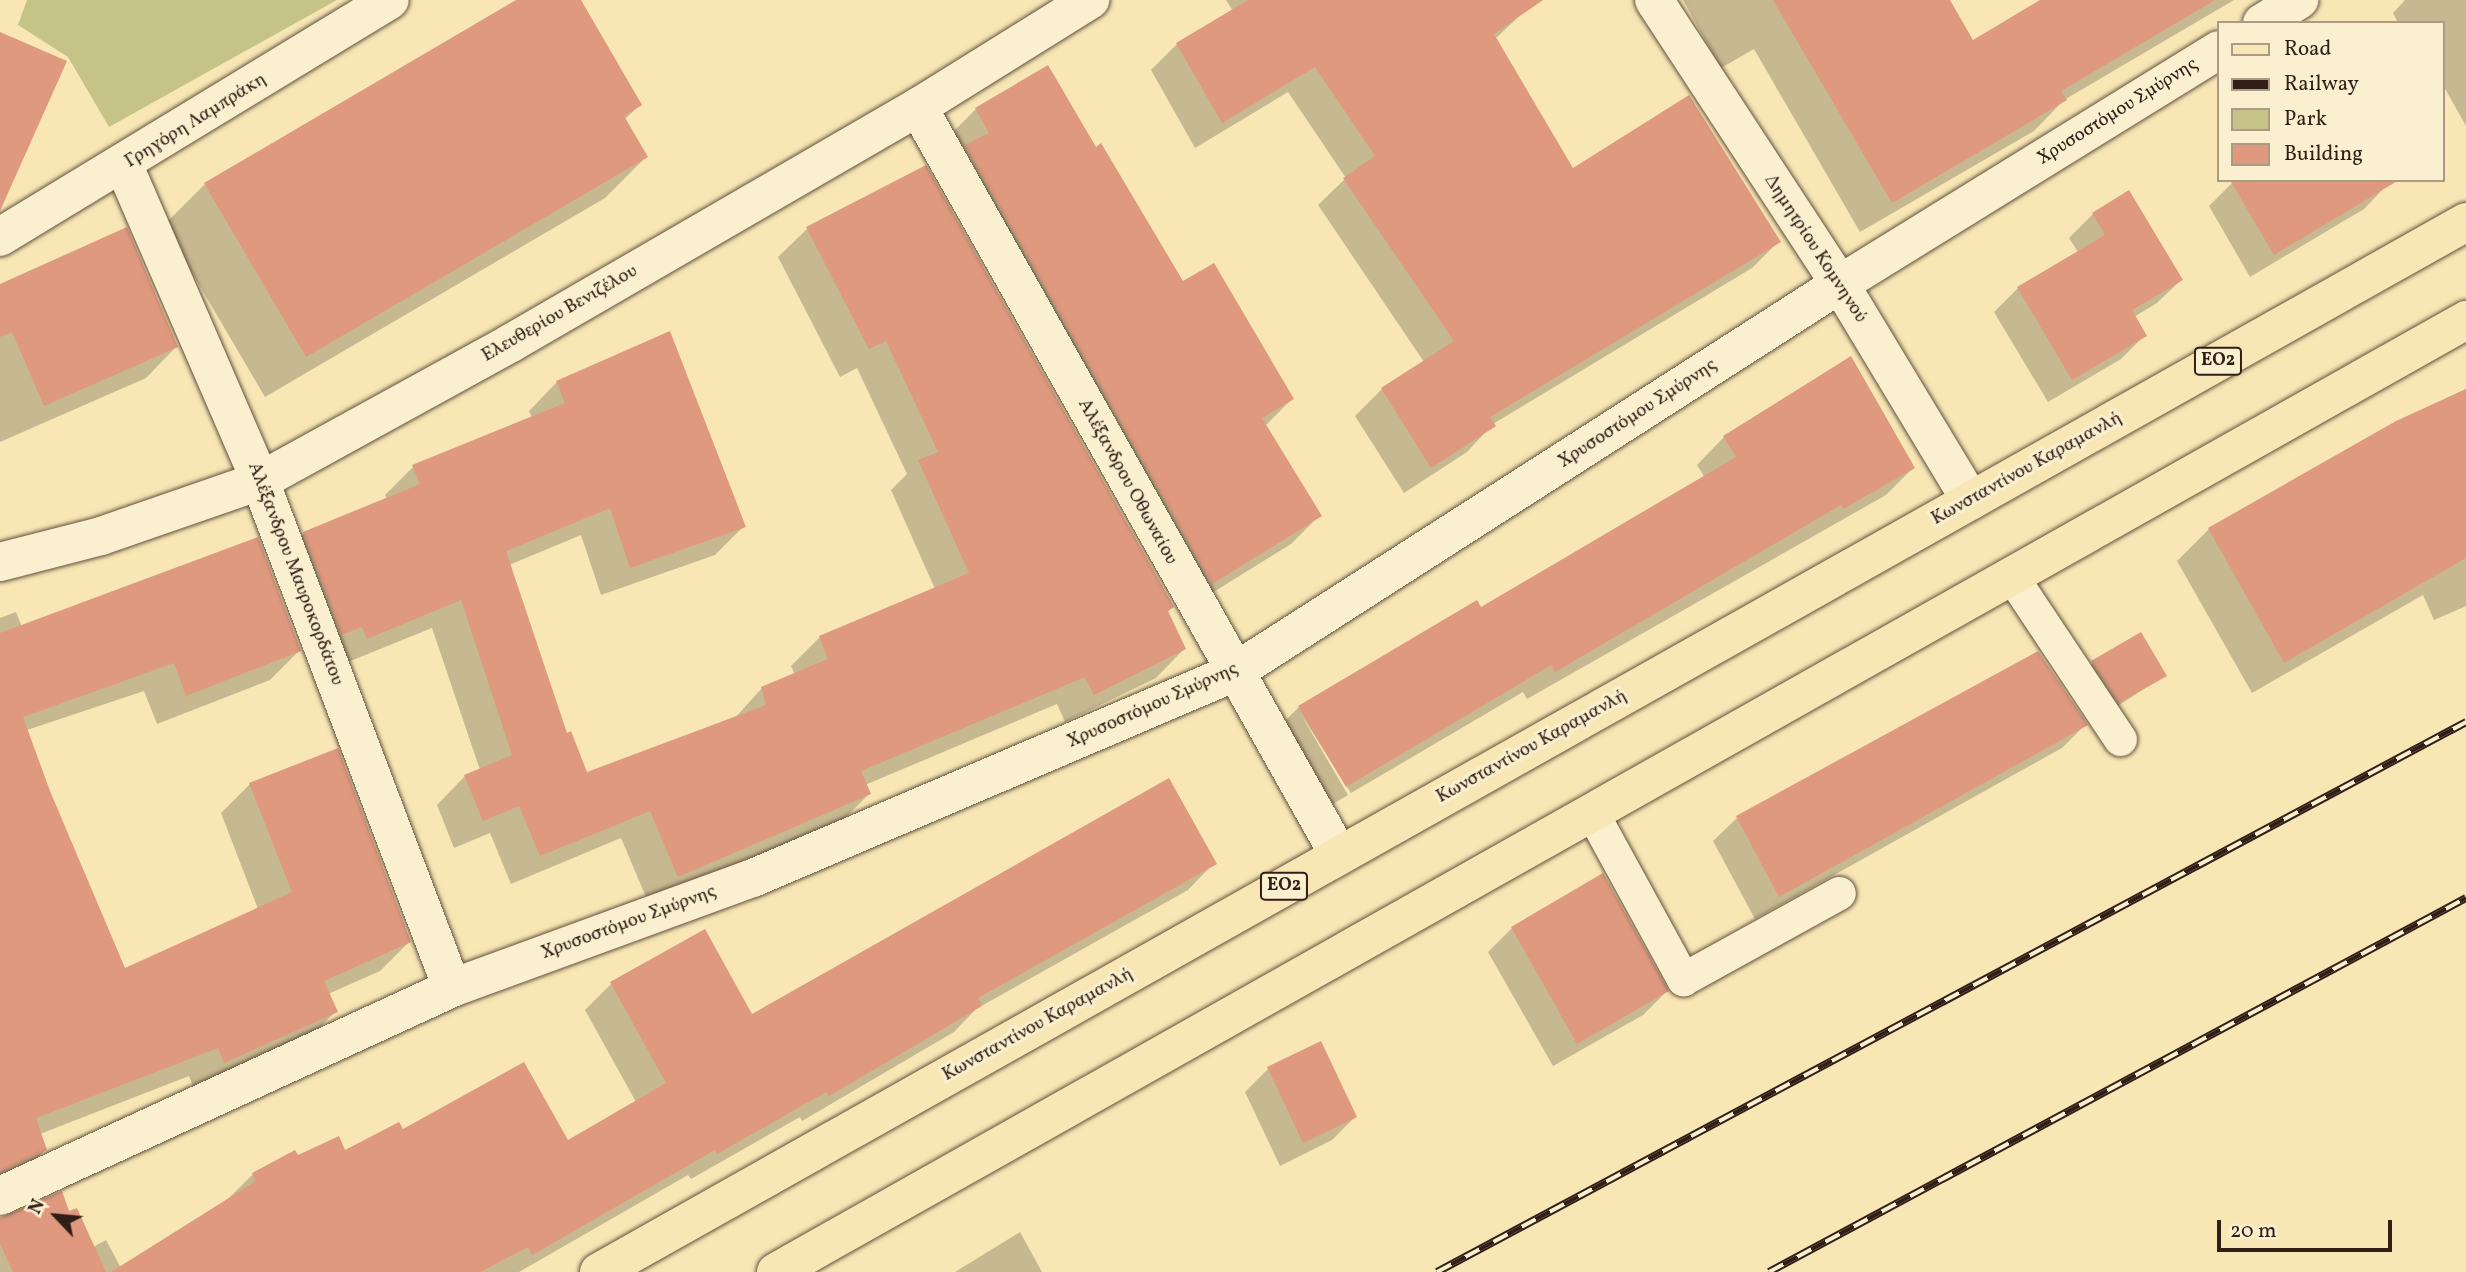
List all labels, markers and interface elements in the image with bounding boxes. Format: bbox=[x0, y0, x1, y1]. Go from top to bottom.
legend bbox=[2218, 21, 2445, 182]
text: Road bbox=[2284, 35, 2331, 64]
street label: Χρυσοστόμου Σμύρνης bbox=[2034, 53, 2202, 171]
street label: Γρηγόρη Λαμπράκη bbox=[121, 68, 271, 174]
text: Railway bbox=[2284, 70, 2359, 99]
text: Park bbox=[2284, 105, 2327, 134]
text: Building bbox=[2284, 140, 2363, 169]
street label: Δημητρίου Κομνηνού bbox=[1759, 171, 1871, 327]
street label: Ελευθερίου Βενιζέλου bbox=[478, 260, 642, 368]
road number: ΕΟ2 bbox=[2194, 346, 2242, 376]
street label: Χρυσοστόμου Σμύρνης bbox=[1554, 354, 1722, 474]
street label: Αλέξανδρου Οθωναίου bbox=[1072, 395, 1182, 569]
street label: Κωνσταντίνου Καραμανλή bbox=[1928, 407, 2126, 531]
street label: Αλέξανδρου Μαυροκορδάτου bbox=[242, 459, 348, 689]
street label: Χρυσοστόμου Σμύρνης bbox=[1064, 658, 1242, 754]
street label: Κωνσταντίνου Καραμανλή bbox=[1433, 685, 1631, 809]
road number: ΕΟ2 bbox=[1260, 872, 1308, 900]
street label: Χρυσοστόμου Σμύρνης bbox=[538, 881, 720, 965]
street label: Κωνσταντίνου Καραμανλή bbox=[939, 963, 1137, 1087]
north arrow bbox=[21, 1181, 91, 1251]
text: N bbox=[22, 1195, 52, 1219]
scale bar bbox=[2221, 1206, 2396, 1250]
text: 20 m bbox=[2230, 1217, 2276, 1246]

